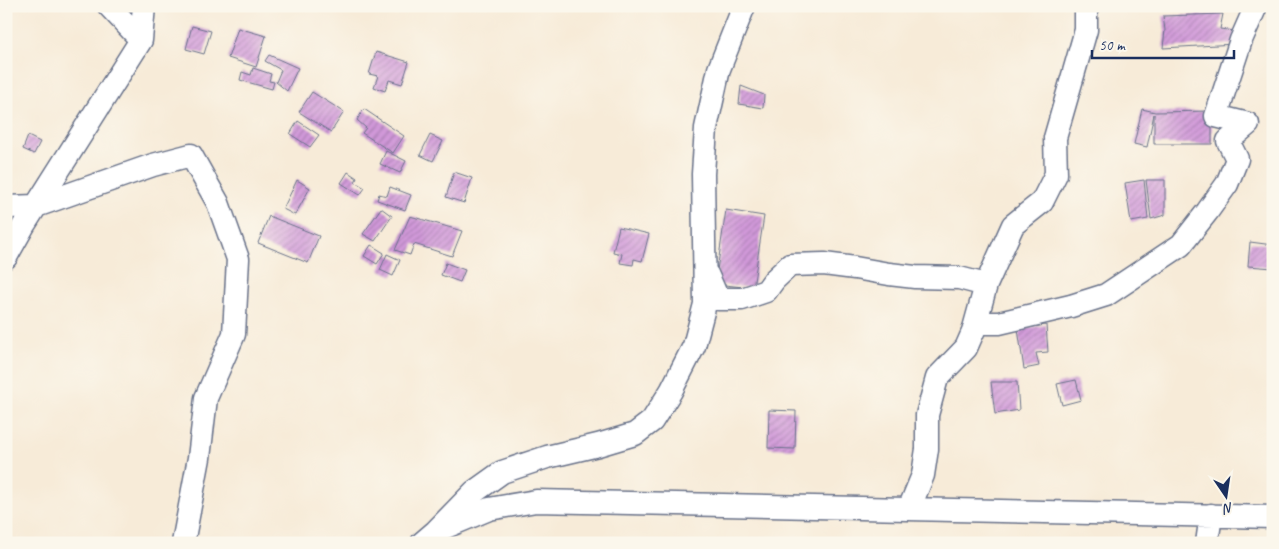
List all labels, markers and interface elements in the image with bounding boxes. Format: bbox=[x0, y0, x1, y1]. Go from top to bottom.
scale bar bbox=[1092, 28, 1234, 60]
text: 50 m bbox=[1099, 36, 1126, 55]
north arrow bbox=[1202, 472, 1252, 522]
text: N bbox=[1220, 499, 1235, 518]

